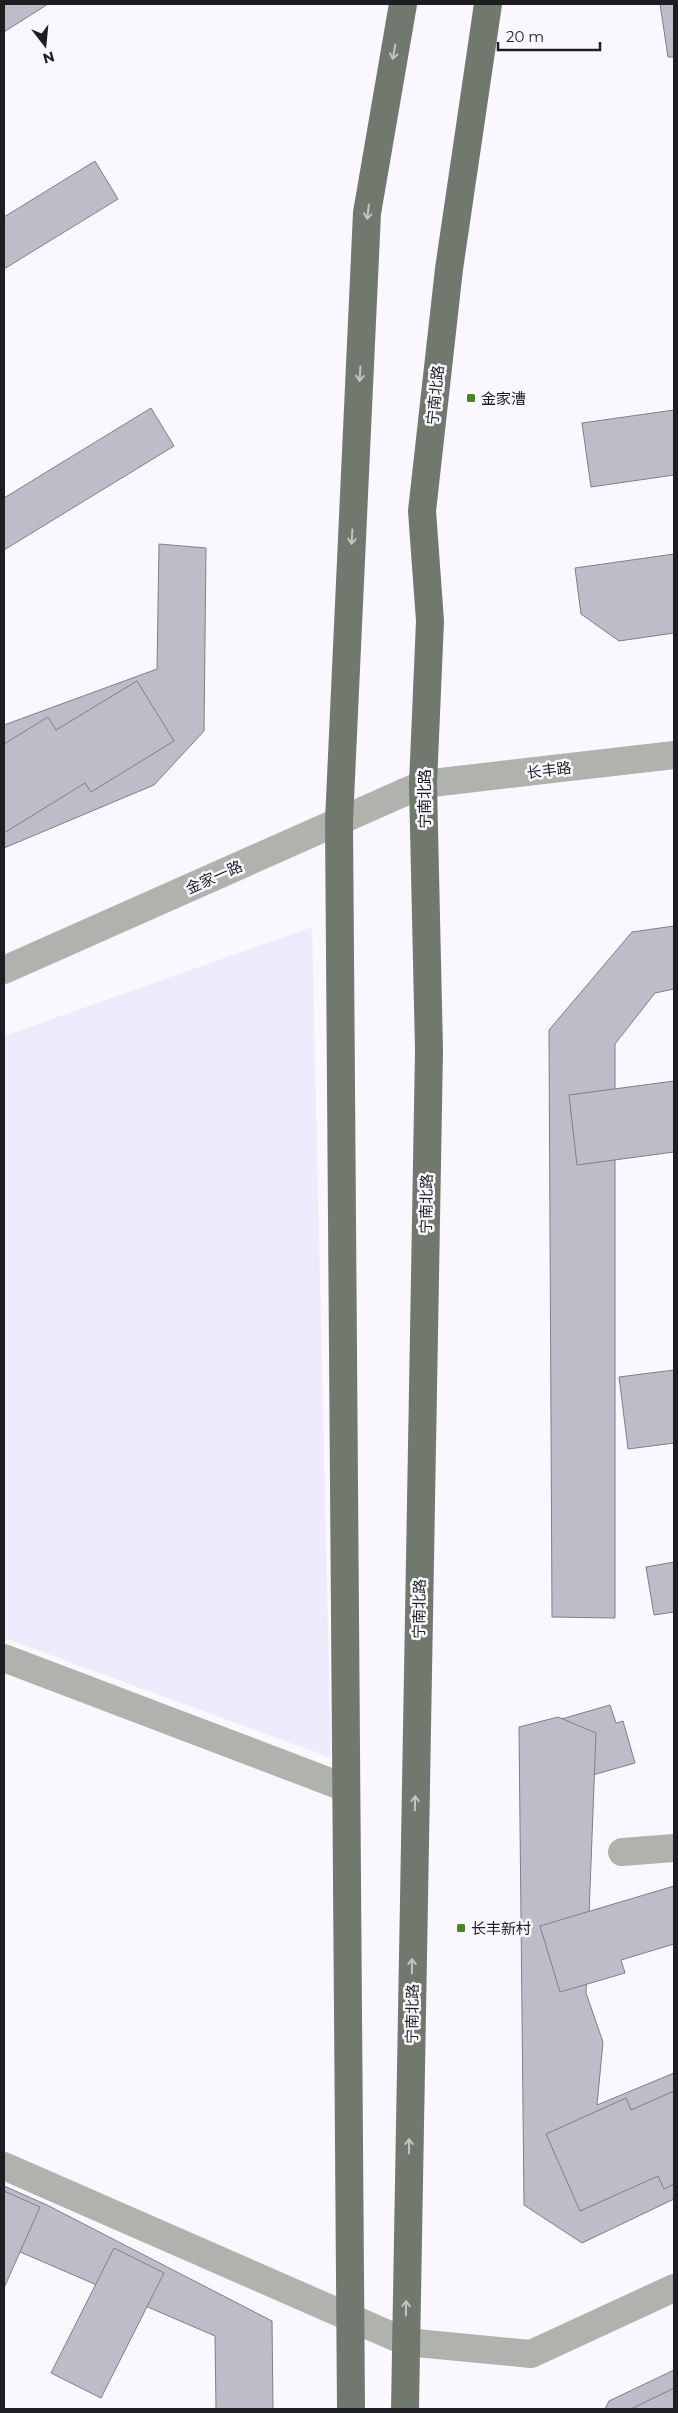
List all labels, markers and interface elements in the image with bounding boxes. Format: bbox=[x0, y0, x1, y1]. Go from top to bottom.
north arrow bbox=[20, 20, 70, 70]
scale bar bbox=[498, 20, 600, 52]
text: 20 m bbox=[506, 27, 544, 46]
one-way arrow bbox=[389, 43, 399, 59]
text: N bbox=[41, 47, 57, 68]
one-way arrow bbox=[363, 204, 373, 220]
street label: 宁南北路 bbox=[422, 364, 448, 426]
one-way arrow bbox=[355, 366, 364, 382]
place label: 金家漕 bbox=[481, 389, 526, 408]
marker: 金家漕 bbox=[465, 392, 477, 404]
one-way arrow bbox=[348, 528, 357, 544]
street label: 长丰路 bbox=[526, 758, 572, 782]
street label: 宁南北路 bbox=[415, 769, 434, 829]
street label: 金家一路 bbox=[183, 856, 245, 898]
street label: 宁南北路 bbox=[416, 1174, 436, 1234]
street label: 宁南北路 bbox=[409, 1579, 429, 1639]
one-way arrow bbox=[411, 1795, 420, 1811]
place label: 长丰新村 bbox=[471, 1919, 531, 1938]
marker: 长丰新村 bbox=[455, 1922, 467, 1934]
one-way arrow bbox=[408, 1958, 417, 1974]
street label: 宁南北路 bbox=[402, 1984, 422, 2044]
one-way arrow bbox=[404, 2138, 414, 2154]
one-way arrow bbox=[401, 2300, 411, 2316]

